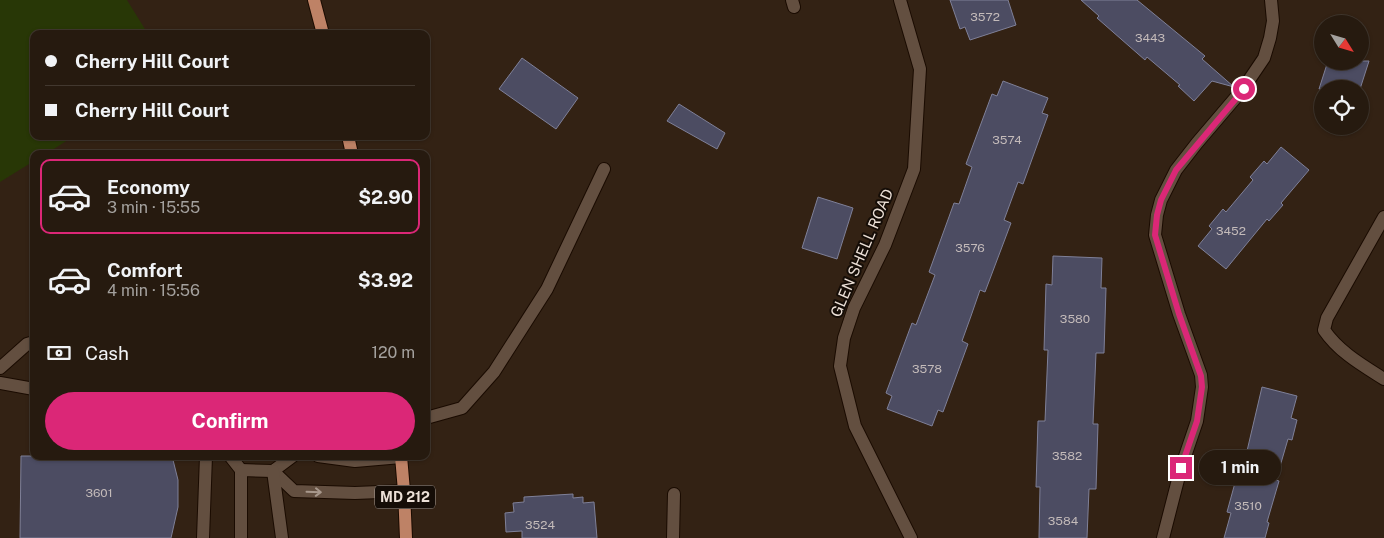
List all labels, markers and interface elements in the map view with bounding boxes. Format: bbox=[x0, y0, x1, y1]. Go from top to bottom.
house number: 3572 bbox=[970, 10, 1000, 24]
north arrow bbox=[1314, 15, 1369, 70]
map controls bbox=[1314, 15, 1369, 135]
house number: 3443 bbox=[1135, 31, 1165, 45]
text: Cherry Hill Court bbox=[75, 50, 229, 72]
route start bbox=[1233, 78, 1255, 100]
button: locate bbox=[1314, 80, 1369, 135]
text: Cherry Hill Court bbox=[75, 99, 229, 121]
house number: 3574 bbox=[992, 133, 1022, 147]
icon: car bbox=[47, 174, 92, 219]
text: Economy bbox=[107, 176, 190, 198]
text: $2.90 bbox=[358, 186, 413, 208]
street label: GLEN SHELL ROAD bbox=[827, 186, 896, 319]
text: 3 min · 15:55 bbox=[107, 198, 200, 217]
house number: 3452 bbox=[1216, 224, 1246, 238]
house number: 3576 bbox=[955, 241, 985, 255]
icon: car bbox=[47, 257, 92, 302]
text: Comfort bbox=[107, 259, 183, 281]
text: $3.92 bbox=[358, 269, 413, 291]
text: 4 min · 15:56 bbox=[107, 281, 200, 300]
house number: 3580 bbox=[1060, 312, 1090, 326]
icon: cash bbox=[45, 339, 73, 367]
text: Cash bbox=[85, 342, 129, 364]
text: 120 m bbox=[371, 343, 415, 362]
house number: 3578 bbox=[912, 362, 942, 376]
button: Confirm bbox=[45, 392, 415, 450]
house number: 3582 bbox=[1052, 449, 1082, 463]
callout: 1 min bbox=[1198, 450, 1281, 486]
route end bbox=[1170, 457, 1192, 479]
text: 1 min bbox=[1221, 458, 1259, 477]
house number: 3601 bbox=[85, 486, 113, 500]
road number: MD 212 bbox=[375, 486, 435, 508]
one-way arrow bbox=[306, 487, 322, 496]
house number: 3510 bbox=[1234, 499, 1262, 513]
house number: 3584 bbox=[1048, 514, 1079, 528]
house number: 3524 bbox=[525, 518, 555, 532]

